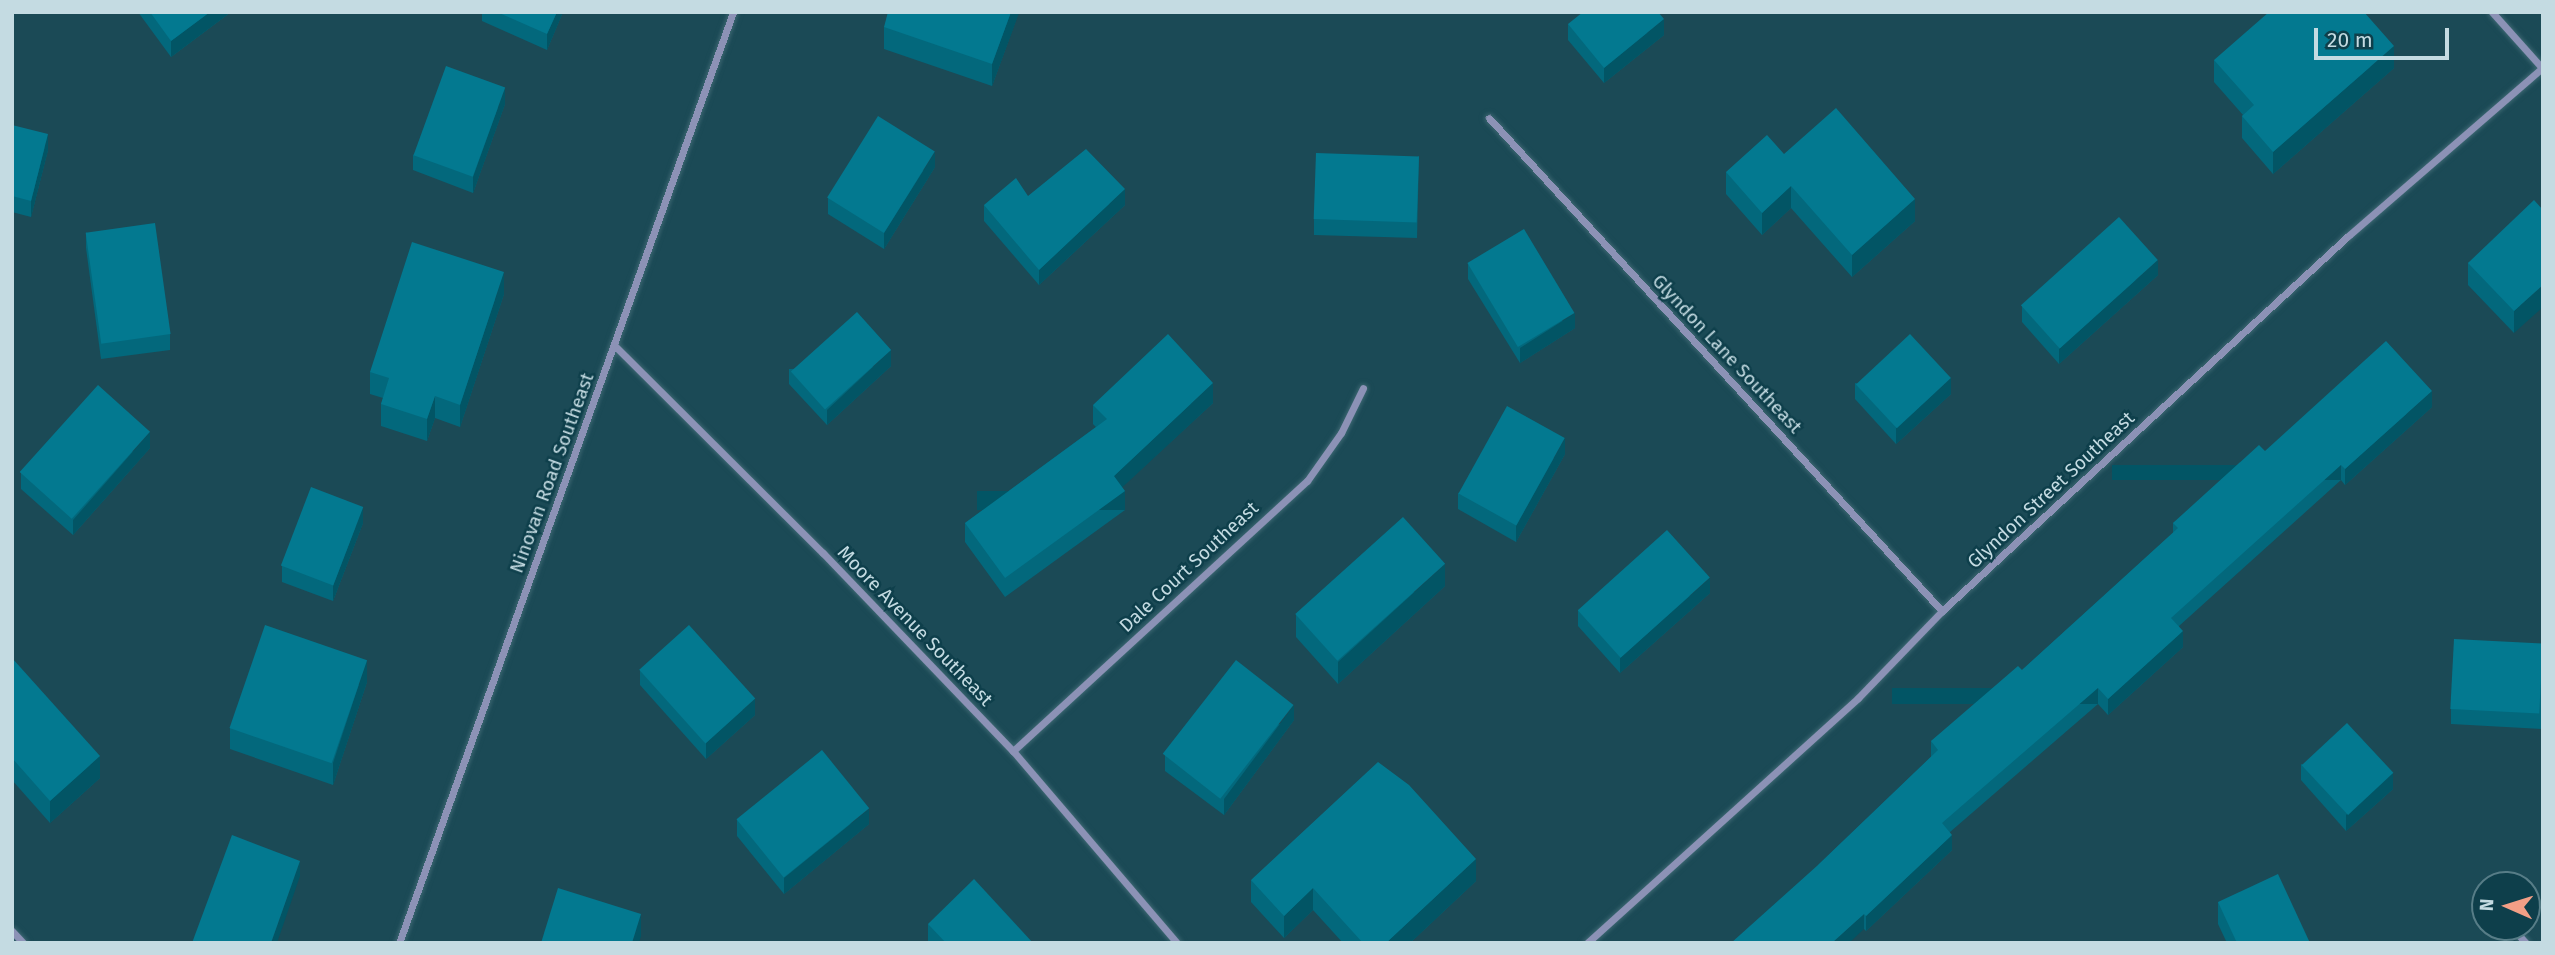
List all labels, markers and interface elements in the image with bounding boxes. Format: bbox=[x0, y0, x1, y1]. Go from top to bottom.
scale bar bbox=[2317, 14, 2452, 58]
text: 20 m bbox=[2327, 27, 2373, 53]
street label: Glyndon Lane Southeast bbox=[1647, 270, 1807, 438]
street label: Ninovan Road Southeast bbox=[505, 370, 599, 576]
street label: Glyndon Street Southeast bbox=[1963, 407, 2139, 573]
street label: Dale Court Southeast bbox=[1115, 497, 1263, 637]
street label: Moore Avenue Southeast bbox=[833, 541, 997, 711]
north arrow bbox=[2471, 871, 2541, 941]
text: N bbox=[2475, 898, 2498, 912]

